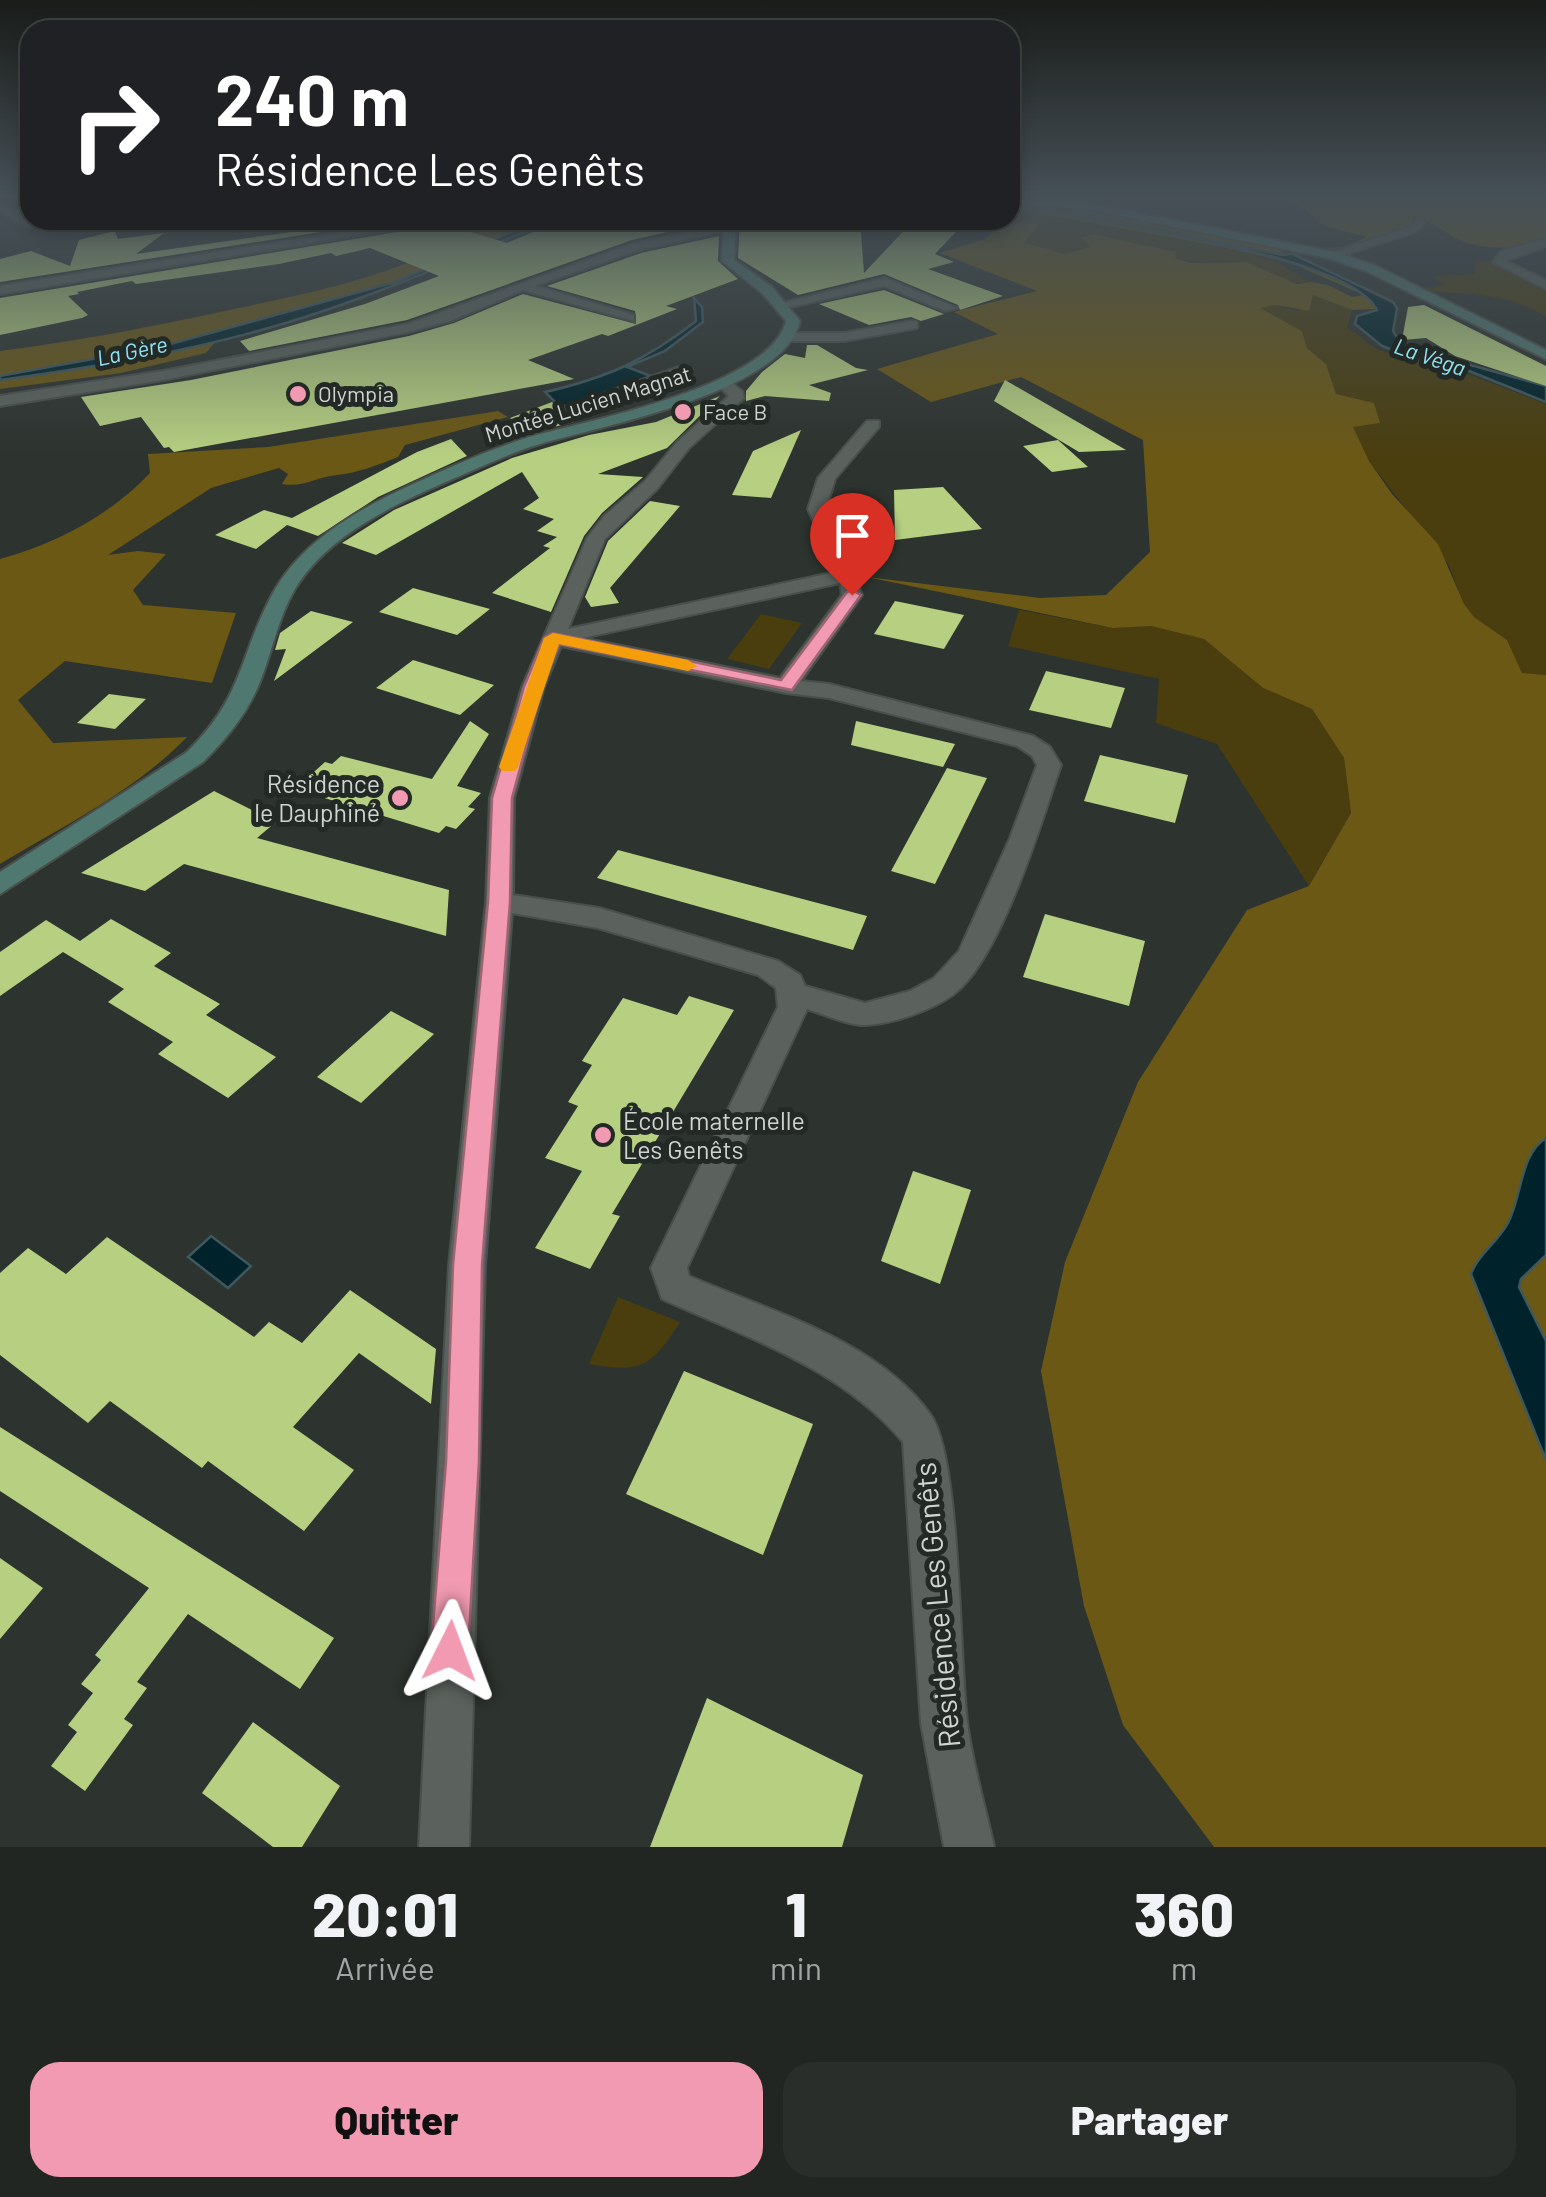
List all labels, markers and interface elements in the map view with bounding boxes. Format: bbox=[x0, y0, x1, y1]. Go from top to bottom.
text: 240 m bbox=[215, 56, 409, 140]
icon: right bbox=[50, 60, 180, 190]
text: Résidence Les Genêts bbox=[215, 141, 645, 195]
water label: La Gère bbox=[94, 330, 169, 370]
water label: La Véga bbox=[1391, 332, 1470, 380]
street label: Montée Lucien Magnat bbox=[481, 359, 694, 447]
place label: Olympia bbox=[318, 380, 394, 406]
marker: Olympia bbox=[287, 383, 309, 405]
place label: Face B bbox=[703, 398, 767, 424]
marker: Face B bbox=[672, 401, 694, 423]
pin bbox=[810, 493, 895, 596]
icon: arrive bbox=[825, 508, 880, 563]
place label: Résidence le Dauphiné bbox=[254, 768, 380, 827]
marker: Résidence le Dauphiné bbox=[389, 787, 411, 809]
place label: École maternelle Les Genêts bbox=[623, 1105, 805, 1164]
marker: École maternelle Les Genêts bbox=[592, 1124, 614, 1146]
street label: Résidence Les Genêts bbox=[906, 1461, 966, 1749]
position arrow bbox=[398, 1599, 502, 1703]
text: 20:01 bbox=[312, 1877, 458, 1949]
text: 1 bbox=[785, 1877, 807, 1949]
text: 360 bbox=[1134, 1877, 1234, 1949]
text: Arrivée bbox=[335, 1948, 435, 1986]
text: min bbox=[770, 1948, 822, 1986]
text: m bbox=[1171, 1948, 1197, 1986]
button: Quitter bbox=[30, 2062, 763, 2177]
button: Partager bbox=[783, 2062, 1516, 2177]

